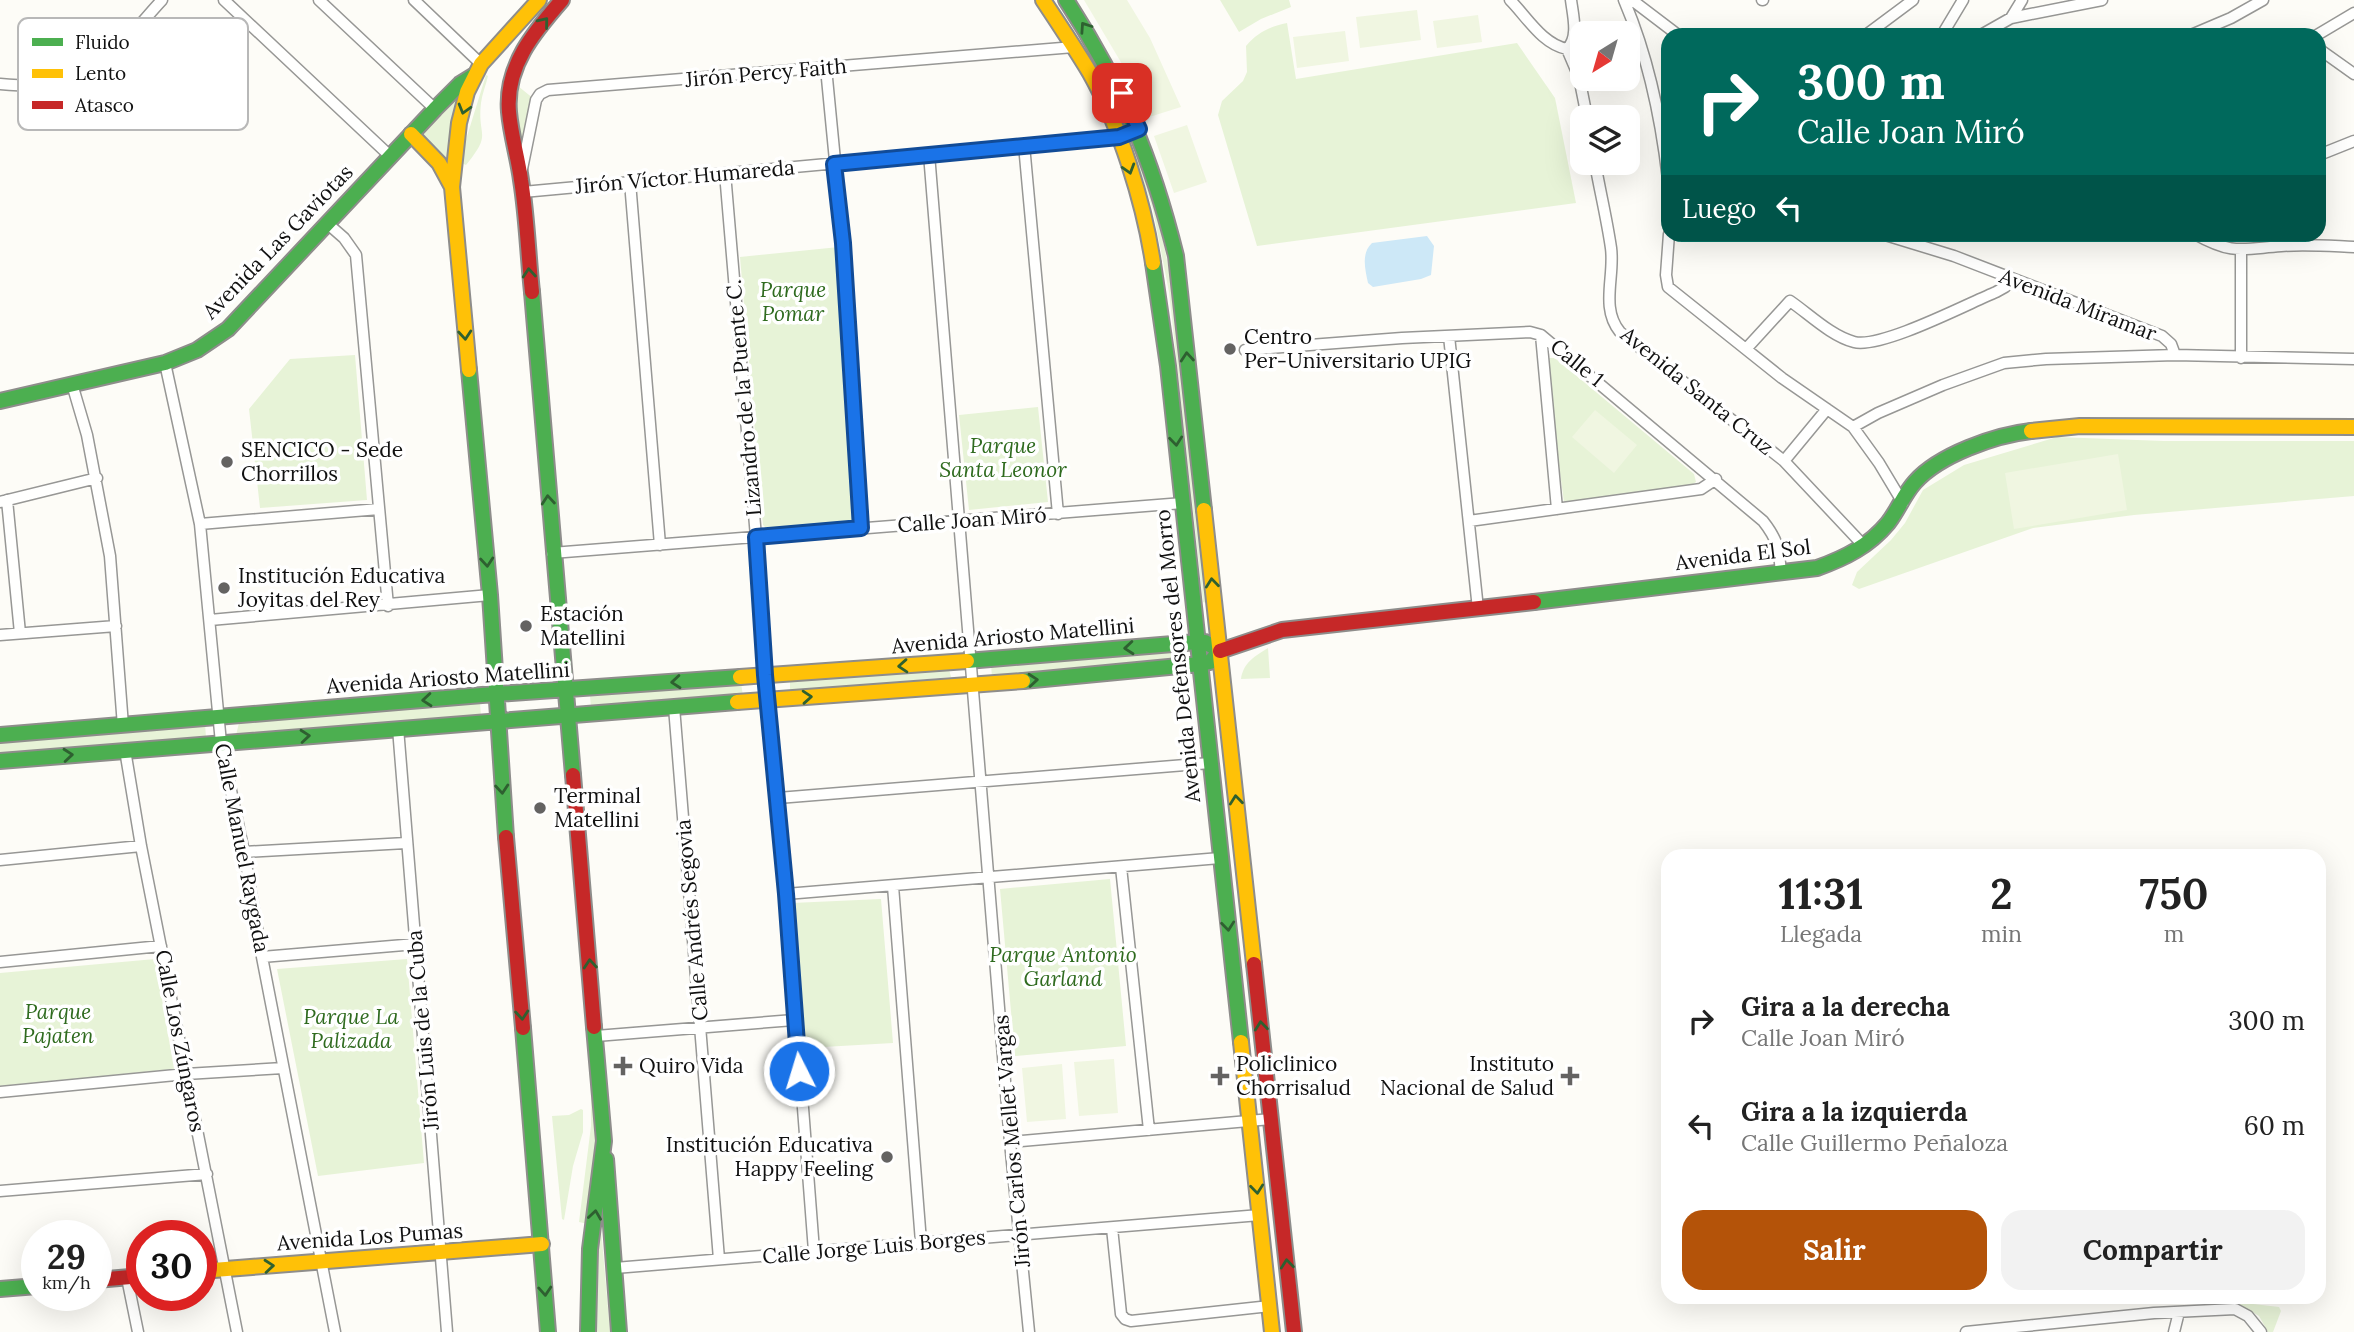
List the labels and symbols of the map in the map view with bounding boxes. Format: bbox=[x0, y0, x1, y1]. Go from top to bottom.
one-way arrow bbox=[535, 17, 548, 29]
legend bbox=[18, 18, 248, 130]
north arrow bbox=[1570, 21, 1640, 91]
one-way arrow bbox=[1081, 22, 1093, 35]
text: Fluido bbox=[75, 30, 130, 54]
street label: Jirón Percy Faith bbox=[683, 52, 848, 93]
text: Lento bbox=[75, 61, 126, 85]
pin bbox=[1092, 63, 1152, 123]
text: Atasco bbox=[74, 93, 134, 117]
one-way arrow bbox=[457, 103, 472, 115]
street label: Jirón Víctor Humareda bbox=[573, 153, 796, 200]
street label: Avenida Las Gaviotas bbox=[196, 159, 359, 325]
one-way arrow bbox=[1121, 162, 1135, 175]
street label: Avenida Miramar bbox=[1995, 262, 2160, 347]
one-way arrow bbox=[522, 268, 537, 279]
park label: Parque Pomar bbox=[760, 276, 826, 327]
street label: Lizandro de la Puente C. bbox=[720, 279, 767, 517]
street label: Avenida Santa Cruz bbox=[1615, 320, 1779, 461]
place label: Centro Per-Universitario UPIG bbox=[1244, 323, 1471, 374]
one-way arrow bbox=[457, 330, 472, 341]
street label: Calle 1 bbox=[1545, 333, 1610, 392]
marker: Centro Per-Universitario UPIG bbox=[1222, 341, 1238, 357]
one-way arrow bbox=[1180, 351, 1195, 362]
park label: Parque Santa Leonor bbox=[939, 432, 1067, 483]
place label: SENCICO - Sede Chorrillos bbox=[241, 436, 403, 487]
one-way arrow bbox=[1168, 436, 1183, 447]
marker: SENCICO - Sede Chorrillos bbox=[219, 454, 235, 470]
one-way arrow bbox=[541, 494, 556, 505]
street label: Calle Joan Miró bbox=[897, 501, 1047, 538]
street label: Avenida Defensores del Morro bbox=[1149, 508, 1206, 805]
street label: Avenida El Sol bbox=[1673, 533, 1812, 576]
one-way arrow bbox=[479, 556, 494, 567]
place label: Institución Educativa Joyitas del Rey bbox=[237, 562, 445, 613]
one-way arrow bbox=[1205, 577, 1220, 589]
marker: Institución Educativa Joyitas del Rey bbox=[216, 580, 232, 596]
place label: Estación Matellini bbox=[540, 600, 626, 651]
street label: Avenida Ariosto Matellini bbox=[889, 611, 1136, 660]
marker: Estación Matellini bbox=[518, 618, 534, 634]
one-way arrow bbox=[1124, 640, 1135, 655]
street label: Avenida Ariosto Matellini bbox=[324, 656, 571, 700]
one-way arrow bbox=[897, 658, 908, 673]
one-way arrow bbox=[1028, 673, 1039, 688]
one-way arrow bbox=[670, 674, 681, 689]
one-way arrow bbox=[801, 690, 812, 705]
one-way arrow bbox=[421, 692, 432, 707]
one-way arrow bbox=[300, 729, 311, 744]
street label: Calle Manuel Raygada bbox=[209, 741, 276, 955]
one-way arrow bbox=[63, 748, 74, 763]
place label: Terminal Matellini bbox=[554, 782, 641, 833]
one-way arrow bbox=[494, 783, 509, 794]
one-way arrow bbox=[1229, 795, 1244, 806]
marker: Terminal Matellini bbox=[532, 800, 548, 816]
street label: Calle Andrés Segovia bbox=[669, 818, 714, 1022]
one-way arrow bbox=[1220, 920, 1235, 932]
street label: Jirón Luis de la Cuba bbox=[400, 929, 445, 1132]
park label: Parque Antonio Garland bbox=[989, 941, 1137, 992]
street label: Calle Los Zúngaros bbox=[150, 948, 211, 1134]
one-way arrow bbox=[583, 958, 598, 969]
park label: Parque Pajaten bbox=[22, 998, 94, 1049]
park label: Parque La Palizada bbox=[303, 1003, 399, 1054]
one-way arrow bbox=[514, 1010, 529, 1021]
street label: Jirón Carlos Mellet Vargas bbox=[987, 1014, 1036, 1269]
one-way arrow bbox=[1254, 1021, 1269, 1032]
position arrow bbox=[762, 1034, 836, 1108]
place label: Policlinico Chorrisalud bbox=[1236, 1050, 1351, 1101]
place label: Instituto Nacional de Salud bbox=[1380, 1050, 1554, 1101]
place label: Quiro Vida bbox=[639, 1052, 744, 1079]
marker: Quiro Vida bbox=[613, 1056, 633, 1076]
marker: Policlinico Chorrisalud bbox=[1210, 1066, 1230, 1086]
marker: Instituto Nacional de Salud bbox=[1560, 1066, 1580, 1086]
place label: Institución Educativa Happy Feeling bbox=[666, 1131, 873, 1182]
marker: Institución Educativa Happy Feeling bbox=[879, 1149, 895, 1165]
one-way arrow bbox=[1249, 1184, 1264, 1195]
one-way arrow bbox=[587, 1209, 602, 1221]
street label: Avenida Los Pumas bbox=[275, 1217, 464, 1257]
speed limit sign: 30 bbox=[126, 1220, 217, 1311]
street label: Calle Jorge Luis Borges bbox=[761, 1223, 987, 1270]
one-way arrow bbox=[1280, 1258, 1295, 1269]
one-way arrow bbox=[264, 1259, 275, 1274]
one-way arrow bbox=[537, 1285, 552, 1296]

